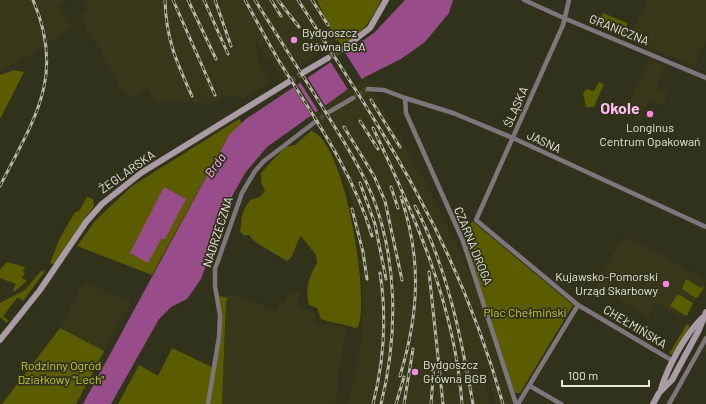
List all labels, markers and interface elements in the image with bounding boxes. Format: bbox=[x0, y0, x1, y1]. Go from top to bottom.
street label: GRANICZNA bbox=[588, 11, 651, 47]
place label: Bydgoszcz Główna BGA bbox=[302, 25, 365, 53]
marker: Bydgoszcz Główna BGA bbox=[289, 35, 299, 45]
street label: ŚLĄSKA bbox=[500, 84, 530, 129]
district label: Okole bbox=[600, 98, 640, 117]
marker: Longinus Centrum Opakowań bbox=[645, 109, 655, 119]
place label: Longinus Centrum Opakowań bbox=[599, 120, 701, 148]
street label: JASNA bbox=[525, 127, 564, 155]
street label: ŻEGLARSKA bbox=[96, 147, 157, 196]
water label: Brda bbox=[201, 150, 229, 180]
street label: NADRZECZNA bbox=[199, 195, 235, 269]
street label: CZARNA DROGA bbox=[452, 204, 496, 287]
place label: Kujawsko-Pomorski Urząd Skarbowy bbox=[555, 269, 658, 297]
marker: Kujawsko-Pomorski Urząd Skarbowy bbox=[661, 279, 671, 289]
street label: CHEŁMIŃSKA bbox=[601, 302, 670, 351]
park label: Plac Chełmiński bbox=[483, 305, 567, 319]
place label: Bydgoszcz Główna BGB bbox=[423, 357, 487, 385]
park label: Rodzinny Ogród Działkowy "Lech" bbox=[18, 358, 104, 386]
scale bar bbox=[562, 362, 649, 388]
marker: Bydgoszcz Główna BGB bbox=[410, 367, 420, 377]
text: 100 m bbox=[568, 368, 598, 382]

